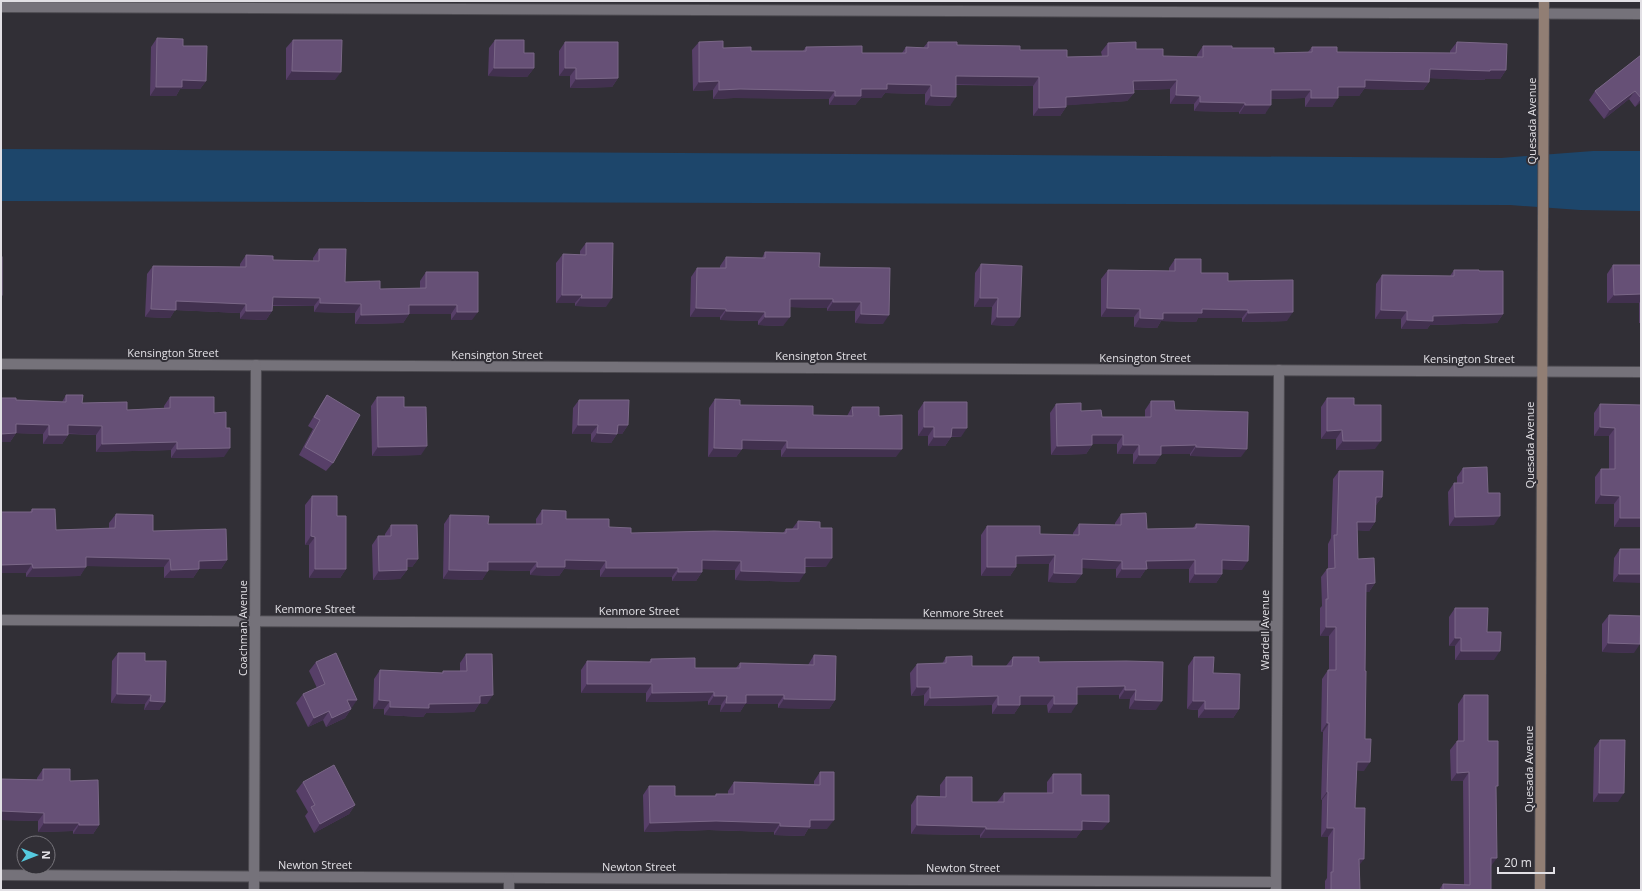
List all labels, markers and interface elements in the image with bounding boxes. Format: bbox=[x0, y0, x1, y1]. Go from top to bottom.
street label: Quesada Avenue bbox=[1524, 78, 1539, 164]
street label: Kensington Street bbox=[127, 345, 219, 360]
street label: Kensington Street bbox=[451, 347, 543, 362]
street label: Kensington Street bbox=[775, 348, 867, 363]
street label: Kensington Street bbox=[1099, 350, 1191, 365]
street label: Kensington Street bbox=[1423, 351, 1515, 366]
street label: Quesada Avenue bbox=[1522, 402, 1537, 488]
street label: Coachman Avenue bbox=[235, 580, 250, 676]
street label: Wardell Avenue bbox=[1257, 590, 1272, 670]
street label: Kenmore Street bbox=[275, 601, 355, 616]
street label: Kenmore Street bbox=[599, 603, 679, 618]
street label: Kenmore Street bbox=[923, 605, 1003, 620]
street label: Quesada Avenue bbox=[1521, 726, 1536, 812]
north arrow bbox=[16, 835, 56, 875]
scale bar bbox=[1498, 849, 1554, 875]
text: N bbox=[39, 851, 54, 859]
text: 20 m bbox=[1504, 854, 1532, 871]
street label: Newton Street bbox=[278, 857, 352, 872]
street label: Newton Street bbox=[602, 859, 676, 874]
street label: Newton Street bbox=[926, 860, 1000, 875]

